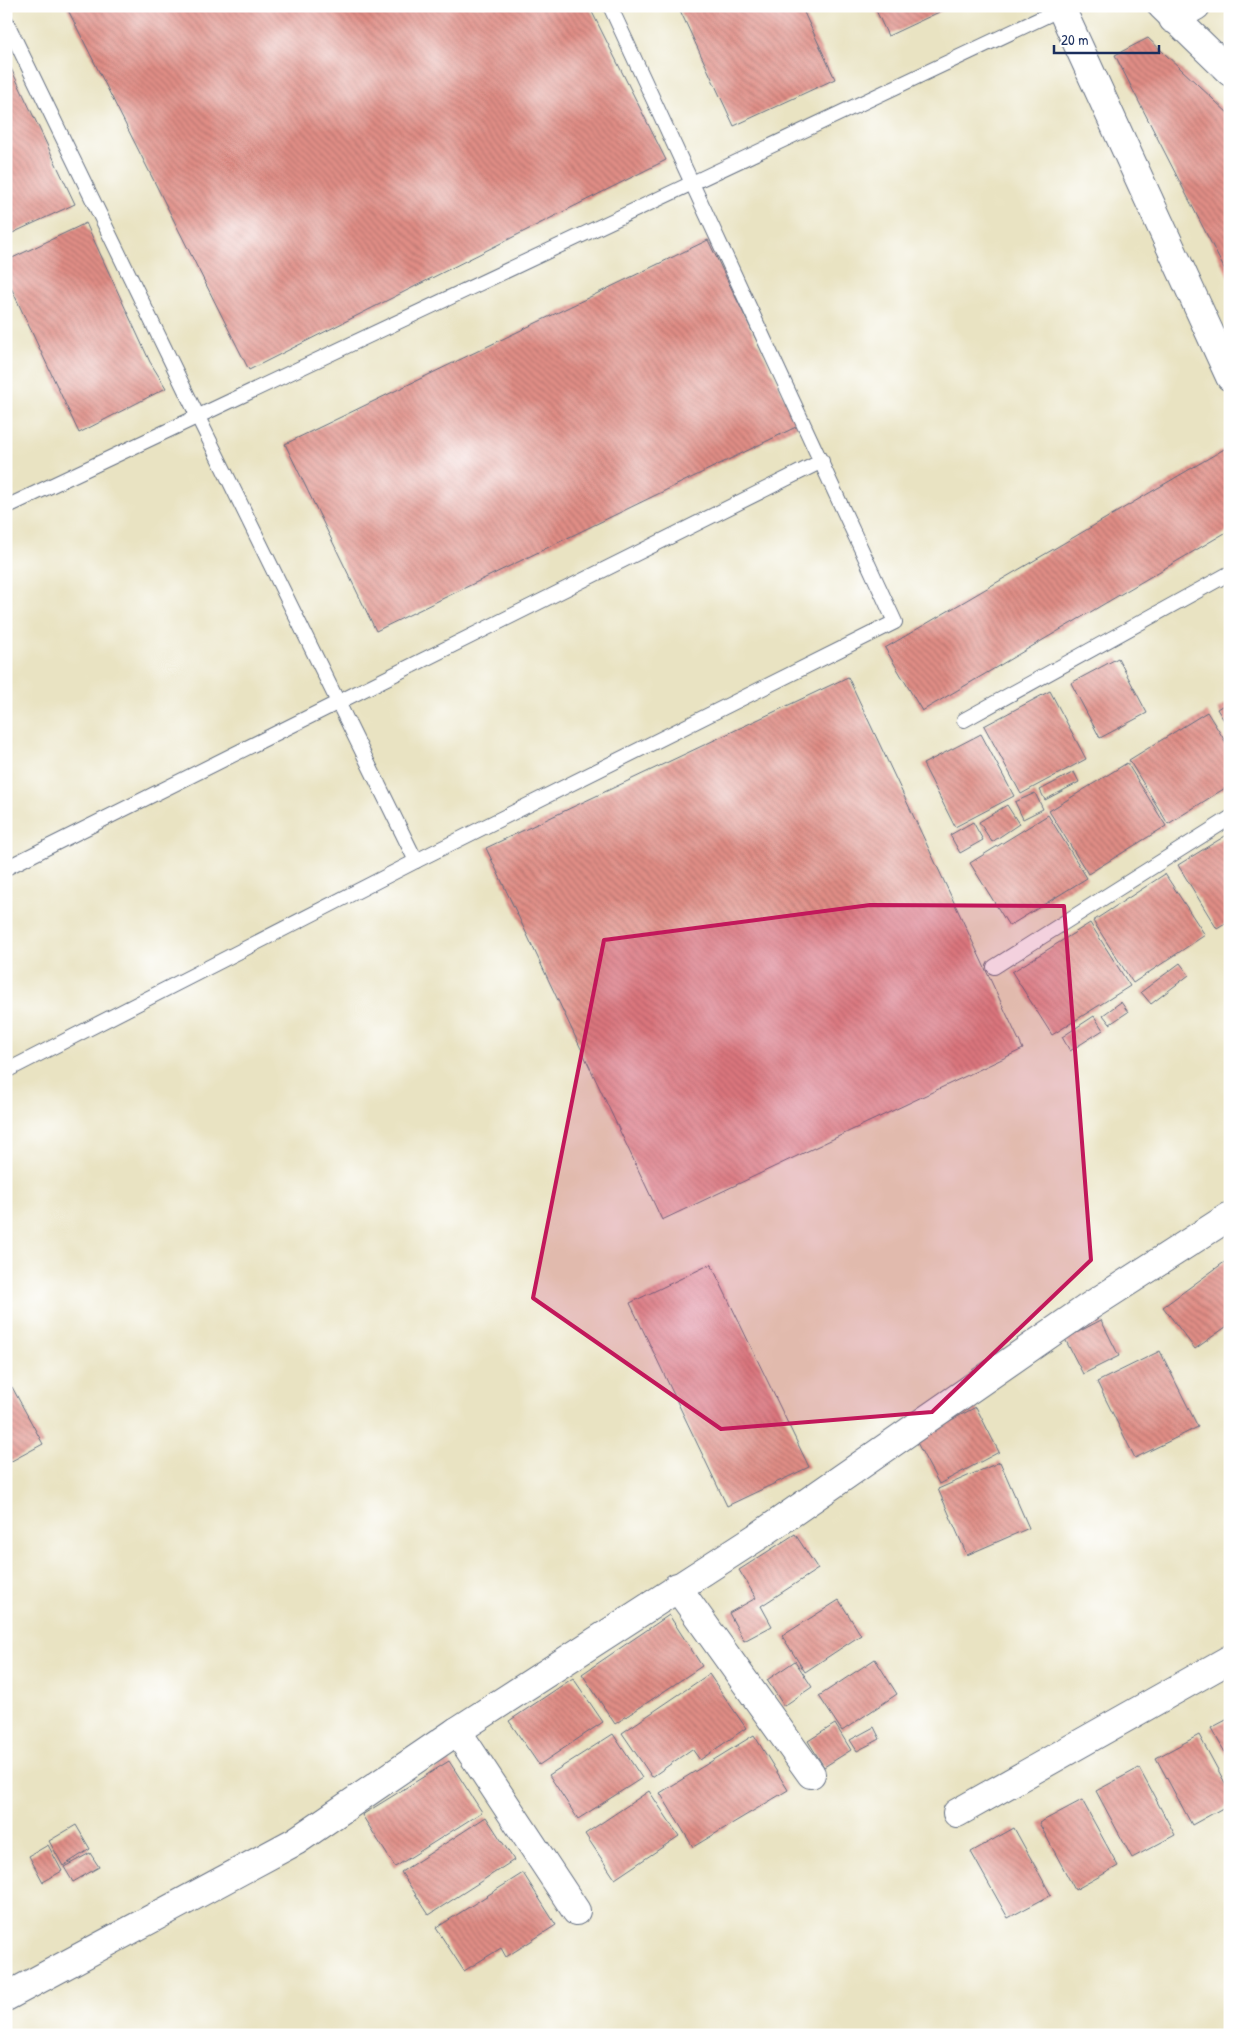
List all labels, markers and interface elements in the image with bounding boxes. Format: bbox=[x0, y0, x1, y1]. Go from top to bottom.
scale bar bbox=[1054, 22, 1158, 54]
text: 20 m bbox=[1061, 29, 1088, 50]

